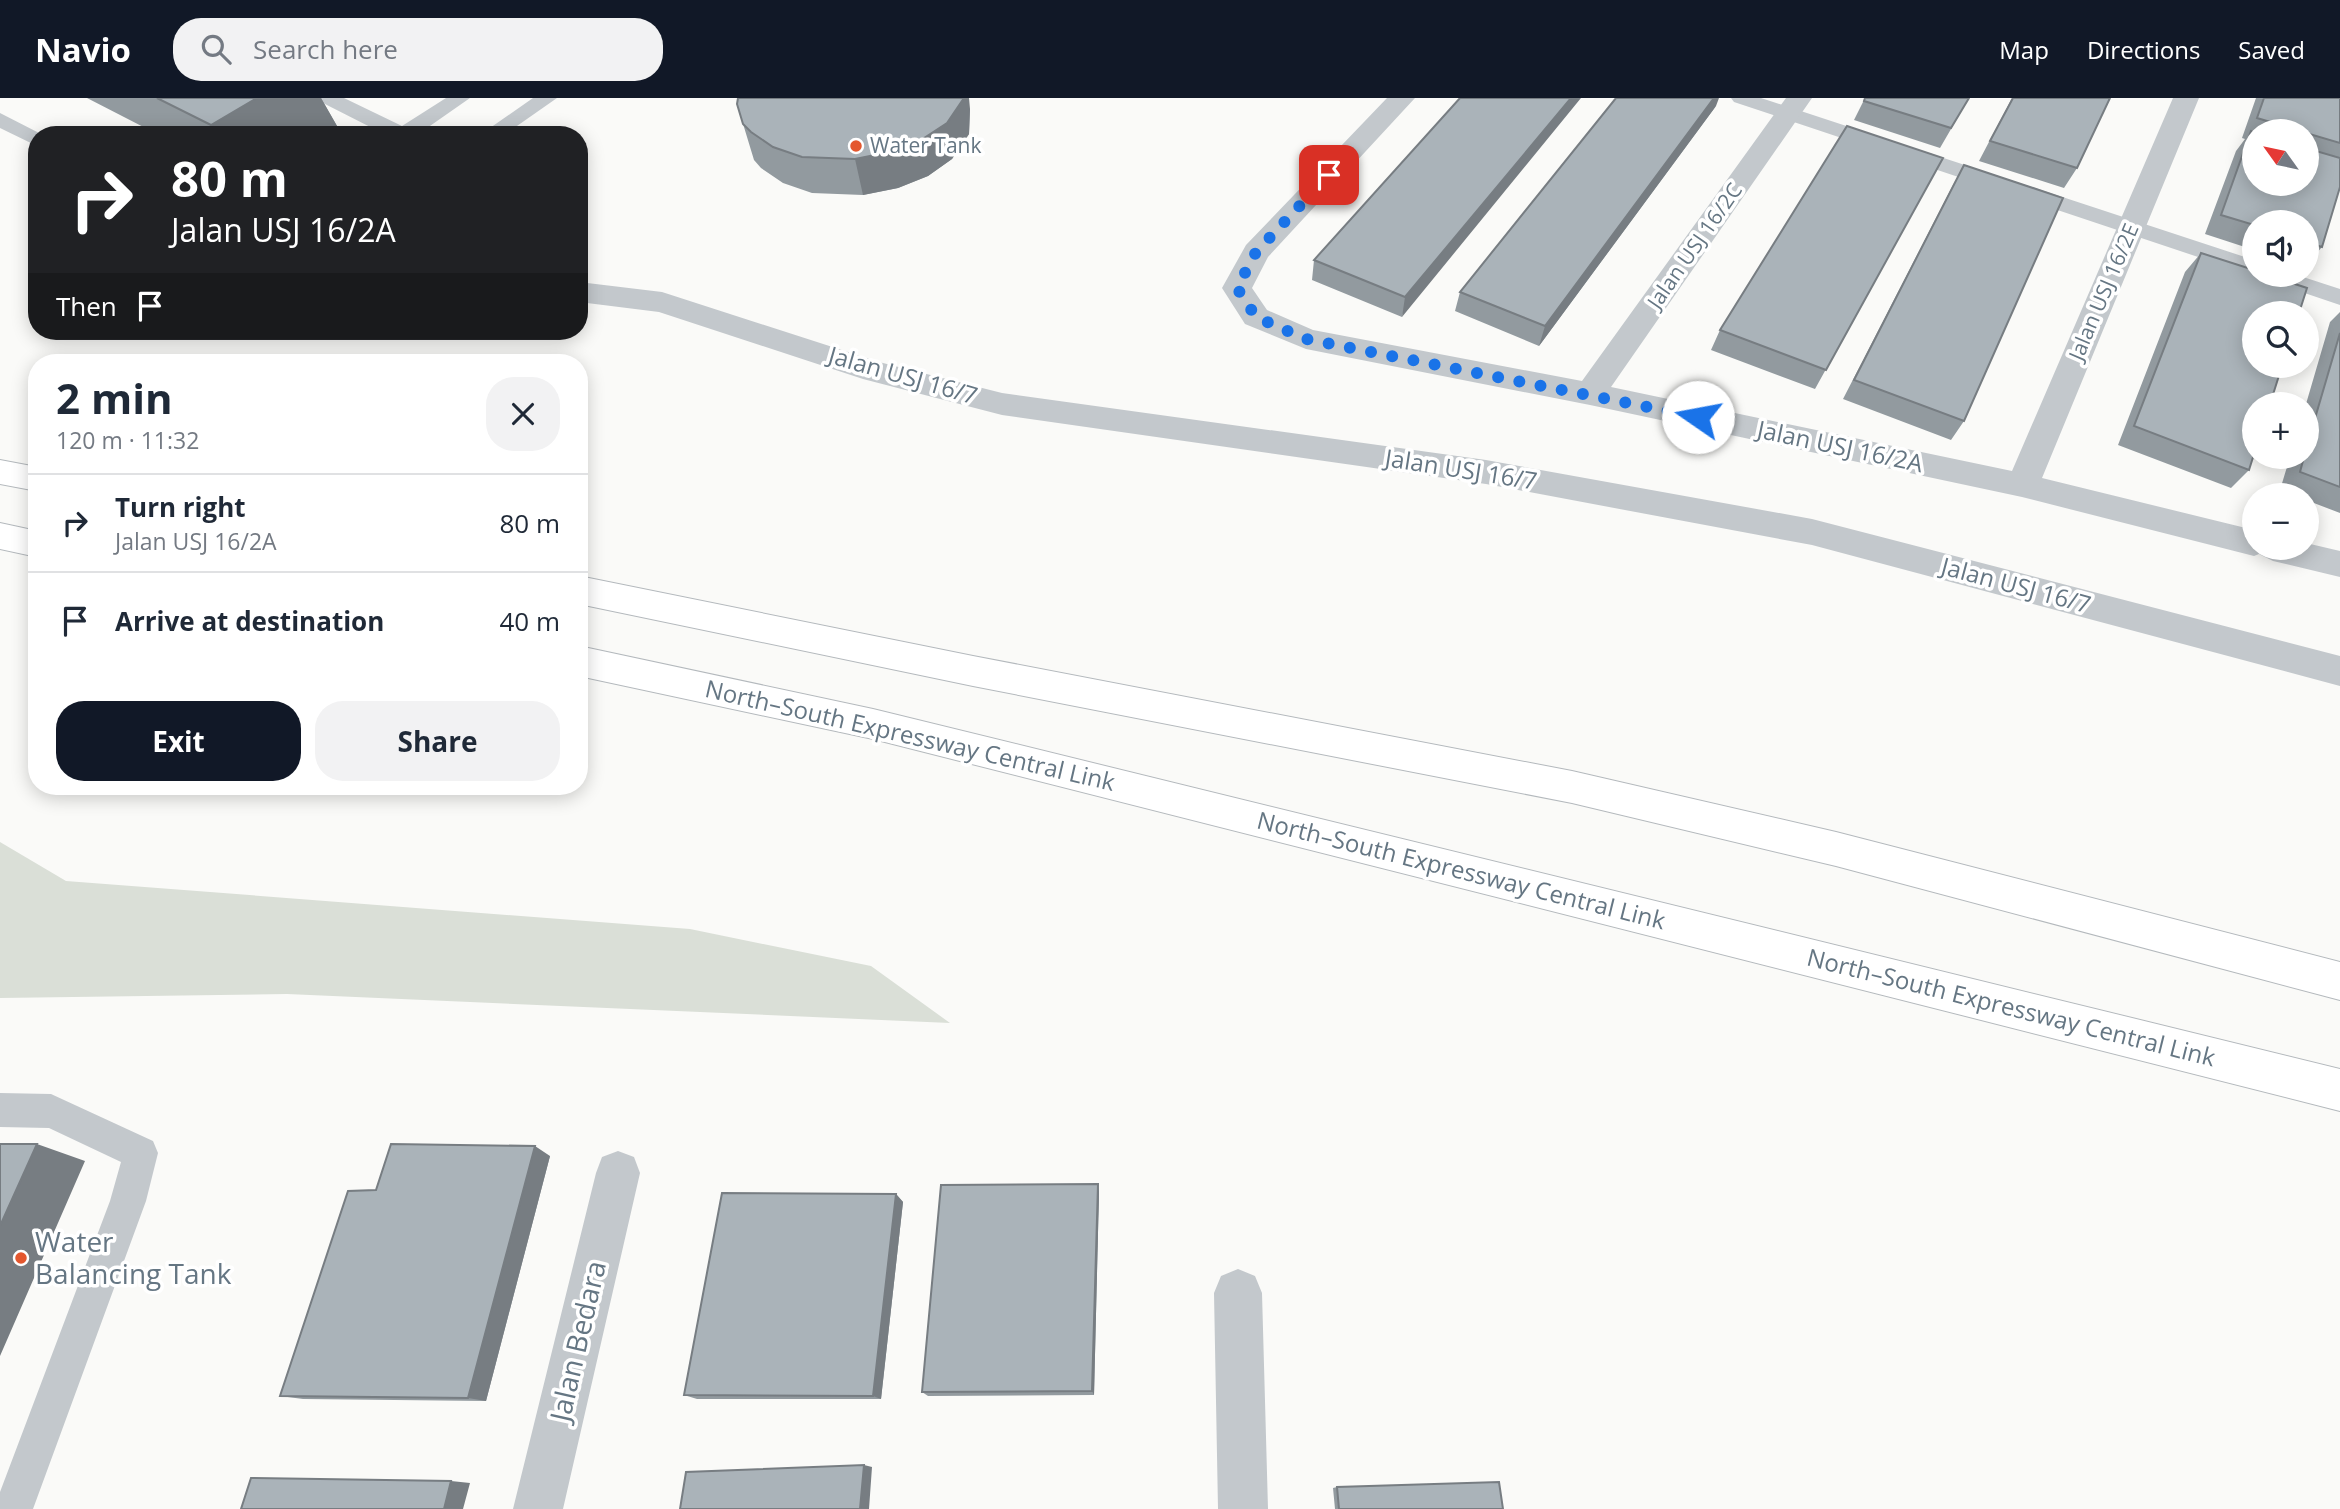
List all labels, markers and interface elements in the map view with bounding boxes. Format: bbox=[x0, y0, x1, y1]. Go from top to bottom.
search box bbox=[173, 18, 663, 81]
text: Navio bbox=[35, 27, 131, 72]
icon: search bbox=[197, 30, 235, 68]
text: Search here bbox=[253, 31, 398, 67]
text: Map bbox=[1999, 33, 2049, 66]
text: Directions bbox=[2087, 33, 2200, 66]
text: Saved bbox=[2238, 33, 2305, 66]
north arrow bbox=[2242, 119, 2319, 196]
map controls bbox=[2242, 119, 2319, 560]
place label: Water Tank bbox=[870, 131, 982, 159]
marker: Water Tank bbox=[848, 138, 864, 154]
text: 80 m bbox=[171, 145, 288, 211]
pin bbox=[1299, 145, 1359, 205]
icon: right bbox=[56, 154, 147, 245]
icon: arrive bbox=[1310, 156, 1348, 194]
street label: Jalan USJ 16/2C bbox=[1639, 177, 1748, 316]
text: Jalan USJ 16/2A bbox=[171, 208, 396, 251]
button: sound bbox=[2242, 210, 2319, 287]
street label: Jalan USJ 16/2E bbox=[2061, 219, 2144, 366]
icon: arrive bbox=[131, 287, 169, 325]
text: Then bbox=[56, 288, 117, 324]
button: search bbox=[2242, 301, 2319, 378]
street label: Jalan USJ 16/7 bbox=[823, 337, 982, 412]
text: 2 min bbox=[56, 369, 173, 426]
button: close bbox=[486, 377, 560, 451]
position arrow bbox=[1661, 380, 1735, 454]
button: + bbox=[2242, 392, 2319, 469]
street label: Jalan USJ 16/2A bbox=[1752, 411, 1927, 479]
text: 120 m · 11:32 bbox=[56, 424, 199, 456]
street label: Jalan USJ 16/7 bbox=[1381, 440, 1540, 497]
button: − bbox=[2242, 483, 2319, 560]
text: Turn right bbox=[115, 489, 246, 525]
icon: right bbox=[56, 504, 94, 542]
text: 80 m bbox=[499, 505, 560, 541]
text: Jalan USJ 16/2A bbox=[115, 525, 277, 557]
street label: Jalan USJ 16/7 bbox=[1936, 548, 2095, 620]
icon: arrive bbox=[56, 602, 94, 640]
text: Arrive at destination bbox=[115, 603, 384, 639]
text: 40 m bbox=[499, 603, 560, 639]
street label: North–South Expressway Central Link bbox=[702, 671, 1119, 798]
button: Exit bbox=[56, 701, 301, 781]
button: Share bbox=[315, 701, 560, 781]
street label: North–South Expressway Central Link bbox=[1254, 803, 1669, 936]
street label: North–South Expressway Central Link bbox=[1804, 940, 2219, 1073]
place label: Water Balancing Tank bbox=[35, 1222, 232, 1292]
marker: Water Balancing Tank bbox=[13, 1250, 29, 1266]
street label: Jalan Bedara bbox=[539, 1257, 614, 1428]

